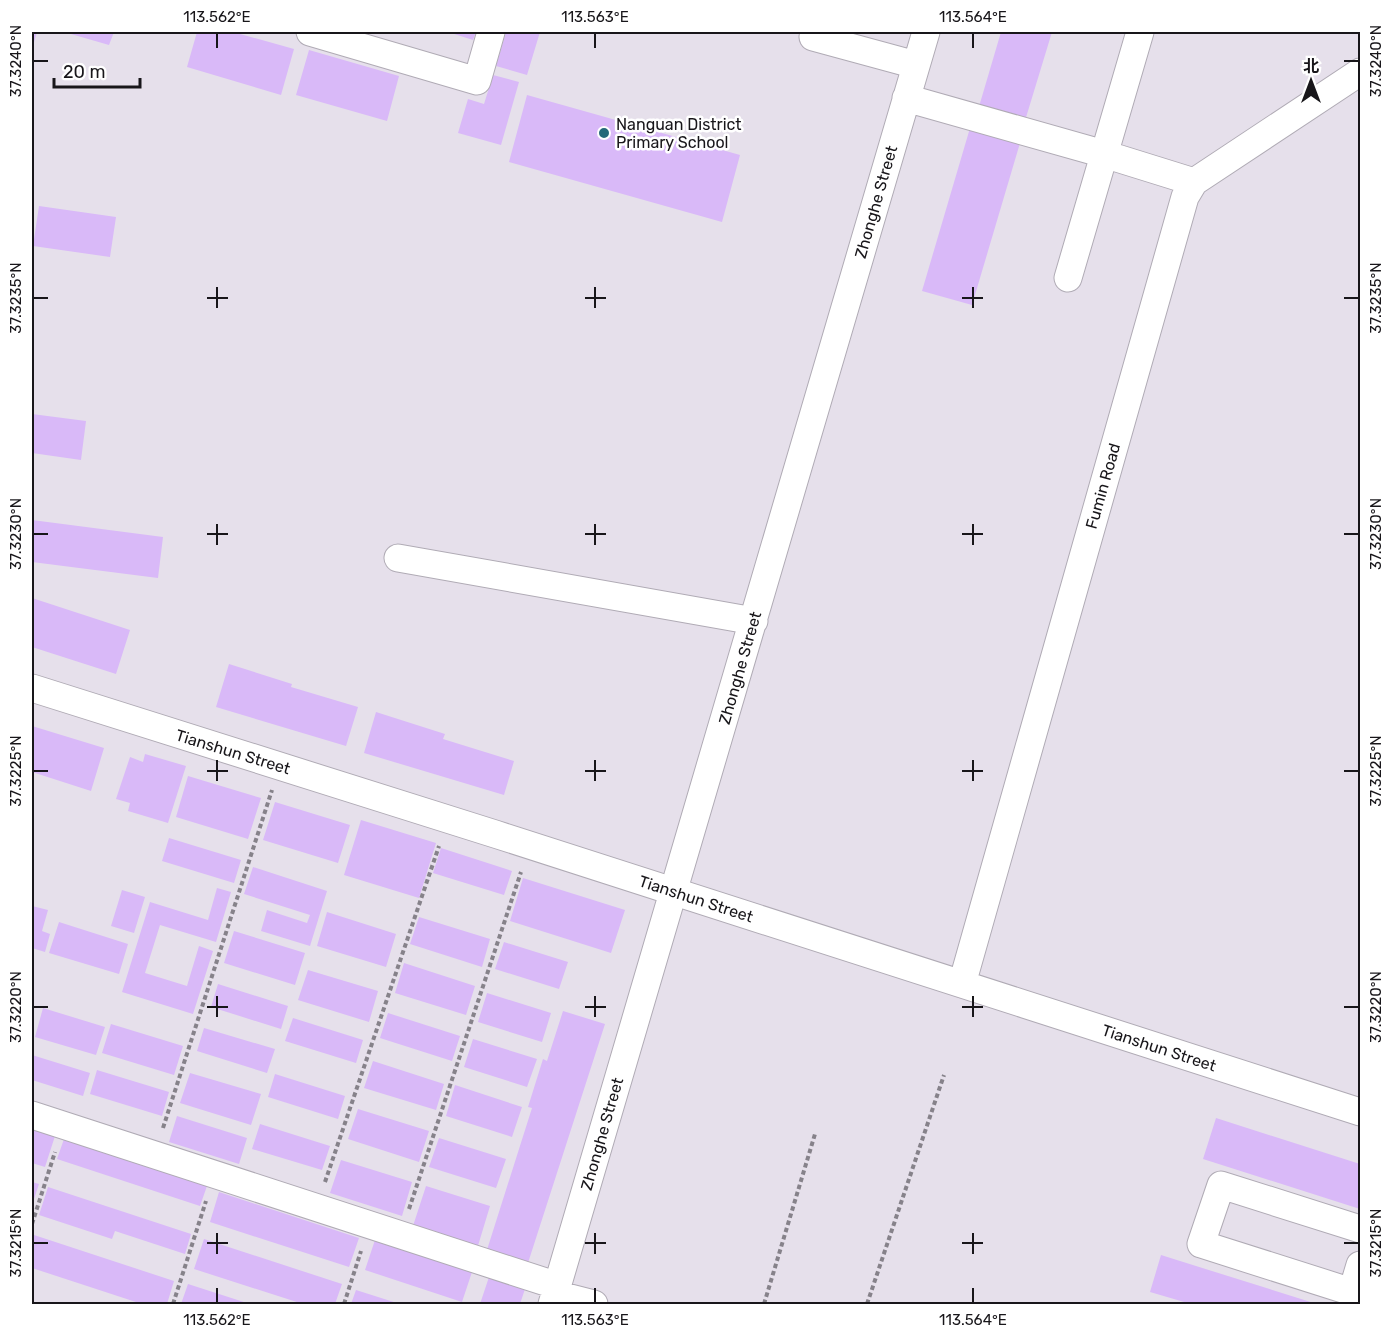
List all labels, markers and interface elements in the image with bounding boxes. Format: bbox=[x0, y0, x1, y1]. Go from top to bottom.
text: 113.562°E bbox=[183, 8, 251, 26]
text: 113.563°E bbox=[561, 8, 629, 26]
text: 113.564°E bbox=[939, 8, 1007, 26]
text: 37.3240°N bbox=[7, 25, 25, 97]
text: 37.3240°N bbox=[1367, 25, 1385, 97]
scale bar bbox=[54, 51, 140, 89]
north arrow bbox=[1281, 51, 1341, 111]
text: 北 bbox=[1303, 57, 1319, 76]
text: 20 m bbox=[63, 61, 105, 83]
place label: Nanguan District Primary School bbox=[616, 115, 742, 152]
marker: Nanguan District Primary School bbox=[597, 126, 611, 140]
street label: Zhonghe Street bbox=[851, 143, 901, 261]
text: 37.3235°N bbox=[7, 262, 25, 334]
text: 37.3235°N bbox=[1367, 262, 1385, 334]
street label: Fumin Road bbox=[1082, 441, 1124, 531]
text: 37.3230°N bbox=[7, 498, 25, 570]
text: 37.3230°N bbox=[1367, 498, 1385, 570]
street label: Zhonghe Street bbox=[715, 609, 765, 727]
street label: Tianshun Street bbox=[173, 726, 293, 778]
text: 37.3225°N bbox=[7, 735, 25, 807]
text: 37.3225°N bbox=[1367, 735, 1385, 807]
street label: Tianshun Street bbox=[636, 872, 756, 926]
text: 37.3220°N bbox=[7, 971, 25, 1043]
text: 37.3220°N bbox=[1367, 971, 1385, 1043]
street label: Tianshun Street bbox=[1099, 1021, 1219, 1075]
street label: Zhonghe Street bbox=[577, 1075, 627, 1193]
text: 37.3215°N bbox=[7, 1209, 25, 1277]
text: 37.3215°N bbox=[1367, 1209, 1385, 1277]
text: 113.562°E bbox=[183, 1311, 251, 1329]
text: 113.563°E bbox=[561, 1311, 629, 1329]
text: 113.564°E bbox=[939, 1311, 1007, 1329]

